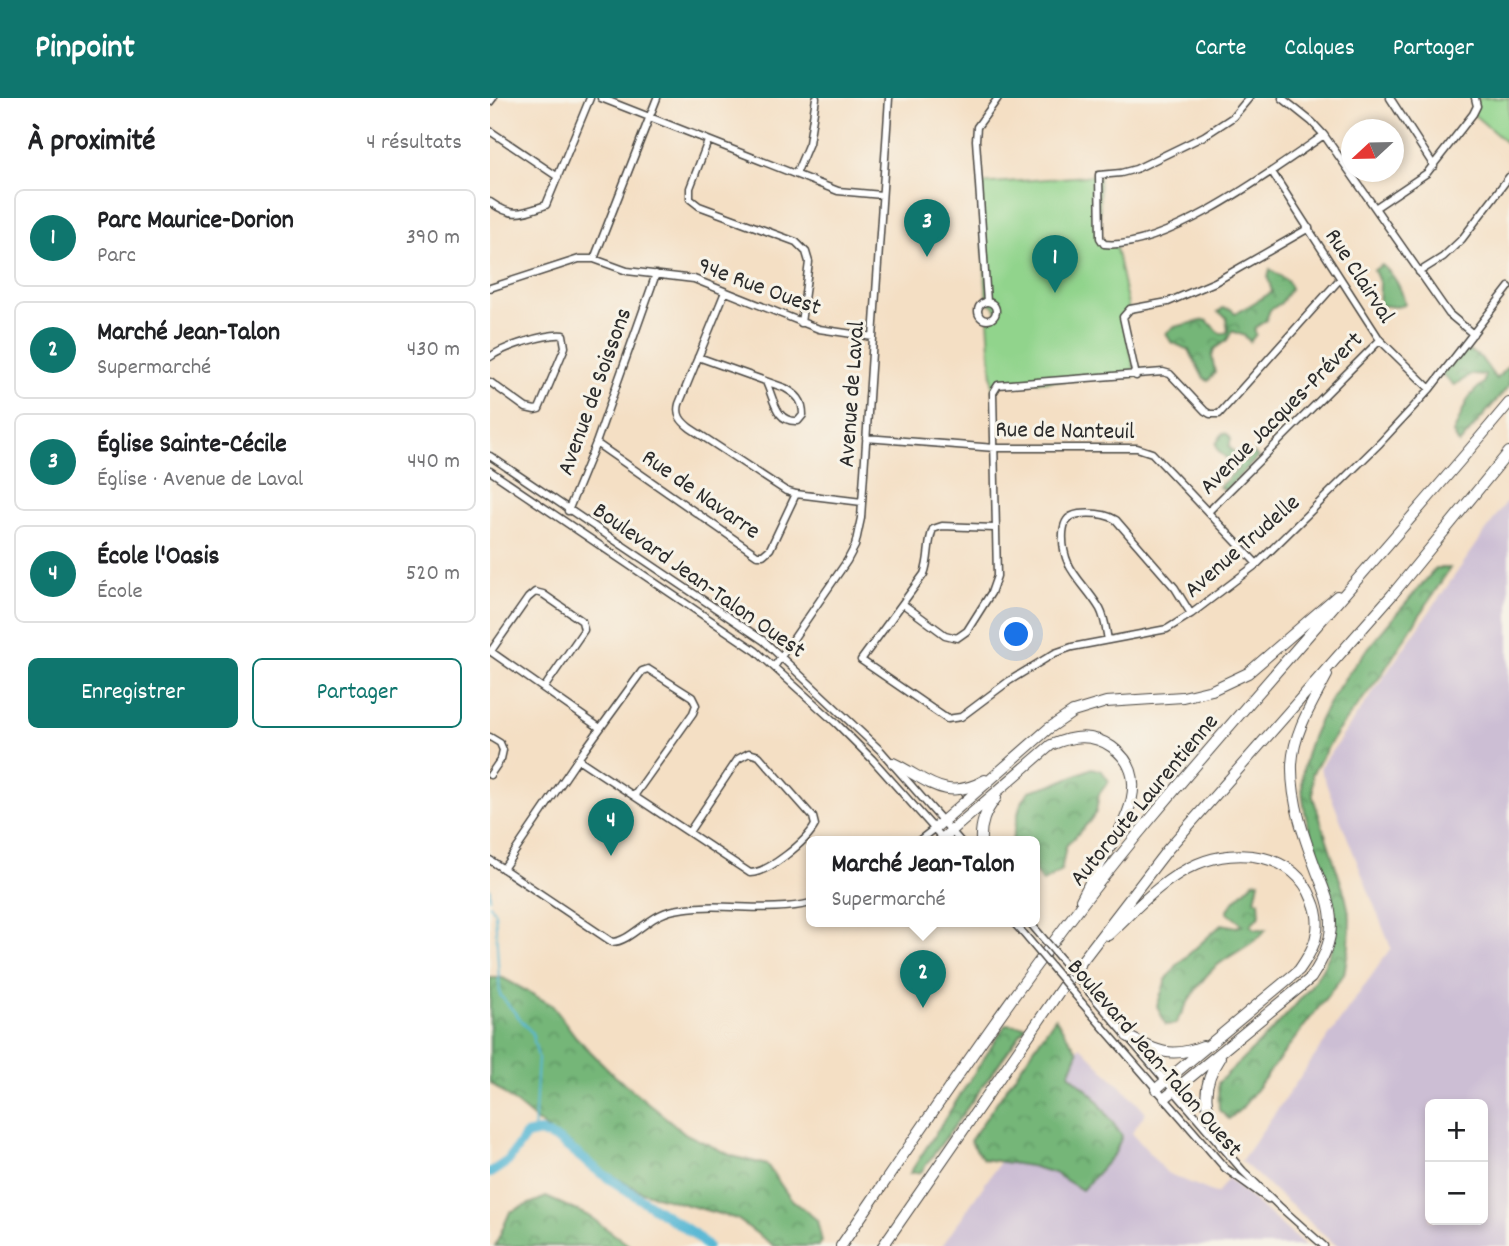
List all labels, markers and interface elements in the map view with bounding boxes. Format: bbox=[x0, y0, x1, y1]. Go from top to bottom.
text: Pinpoint bbox=[35, 26, 135, 73]
text: Carte bbox=[1195, 32, 1246, 66]
text: Calques bbox=[1284, 32, 1355, 66]
text: Partager bbox=[1393, 32, 1474, 66]
north arrow bbox=[1341, 119, 1404, 182]
text: À proximité bbox=[28, 122, 155, 165]
text: 4 résultats bbox=[366, 127, 462, 160]
pin: 3 bbox=[904, 199, 950, 257]
text: Parc Maurice-Dorion bbox=[97, 203, 294, 240]
text: 1 bbox=[50, 222, 56, 255]
text: 390 m bbox=[406, 222, 460, 255]
street label: Rue Clairval bbox=[1315, 222, 1402, 331]
pin: 1 bbox=[1032, 235, 1078, 293]
text: Parc bbox=[97, 240, 136, 273]
street label: 94e Rue Ouest bbox=[693, 250, 825, 326]
street label: Avenue de Soissons bbox=[550, 303, 642, 481]
text: Marché Jean-Talon bbox=[97, 315, 280, 352]
street label: Avenue de Laval bbox=[831, 320, 875, 468]
street label: Avenue Jacques-Prévert bbox=[1193, 325, 1372, 504]
text: 2 bbox=[48, 334, 58, 367]
text: 430 m bbox=[407, 334, 460, 367]
text: Supermarché bbox=[97, 352, 211, 385]
street label: Rue de Nanteuil bbox=[995, 414, 1135, 450]
text: Église Sainte-Cécile bbox=[97, 427, 287, 464]
street label: Rue de Navarre bbox=[634, 442, 767, 549]
text: 3 bbox=[48, 446, 58, 479]
text: 440 m bbox=[407, 446, 460, 479]
text: Église · Avenue de Laval bbox=[97, 464, 303, 497]
street label: Avenue Trudelle bbox=[1178, 487, 1308, 607]
street label: Boulevard Jean-Talon Ouest bbox=[585, 495, 812, 668]
text: École l'Oasis bbox=[97, 539, 220, 576]
text: 4 bbox=[48, 558, 58, 591]
text: 520 m bbox=[406, 558, 460, 591]
text: École bbox=[97, 576, 143, 609]
your location bbox=[999, 617, 1033, 651]
button: Enregistrer bbox=[28, 658, 238, 728]
button: Partager bbox=[252, 658, 462, 728]
street label: Autoroute Laurentienne bbox=[1063, 707, 1228, 895]
pin: 4 bbox=[588, 798, 634, 856]
popup bbox=[806, 836, 1040, 927]
text: Marché Jean-Talon bbox=[832, 847, 1014, 884]
text: Supermarché bbox=[832, 884, 946, 917]
pin: 2 bbox=[900, 950, 946, 1008]
street label: Boulevard Jean-Talon Ouest bbox=[1058, 952, 1250, 1166]
map controls bbox=[1425, 1099, 1488, 1225]
button: + bbox=[1425, 1099, 1488, 1162]
button: − bbox=[1425, 1162, 1488, 1225]

